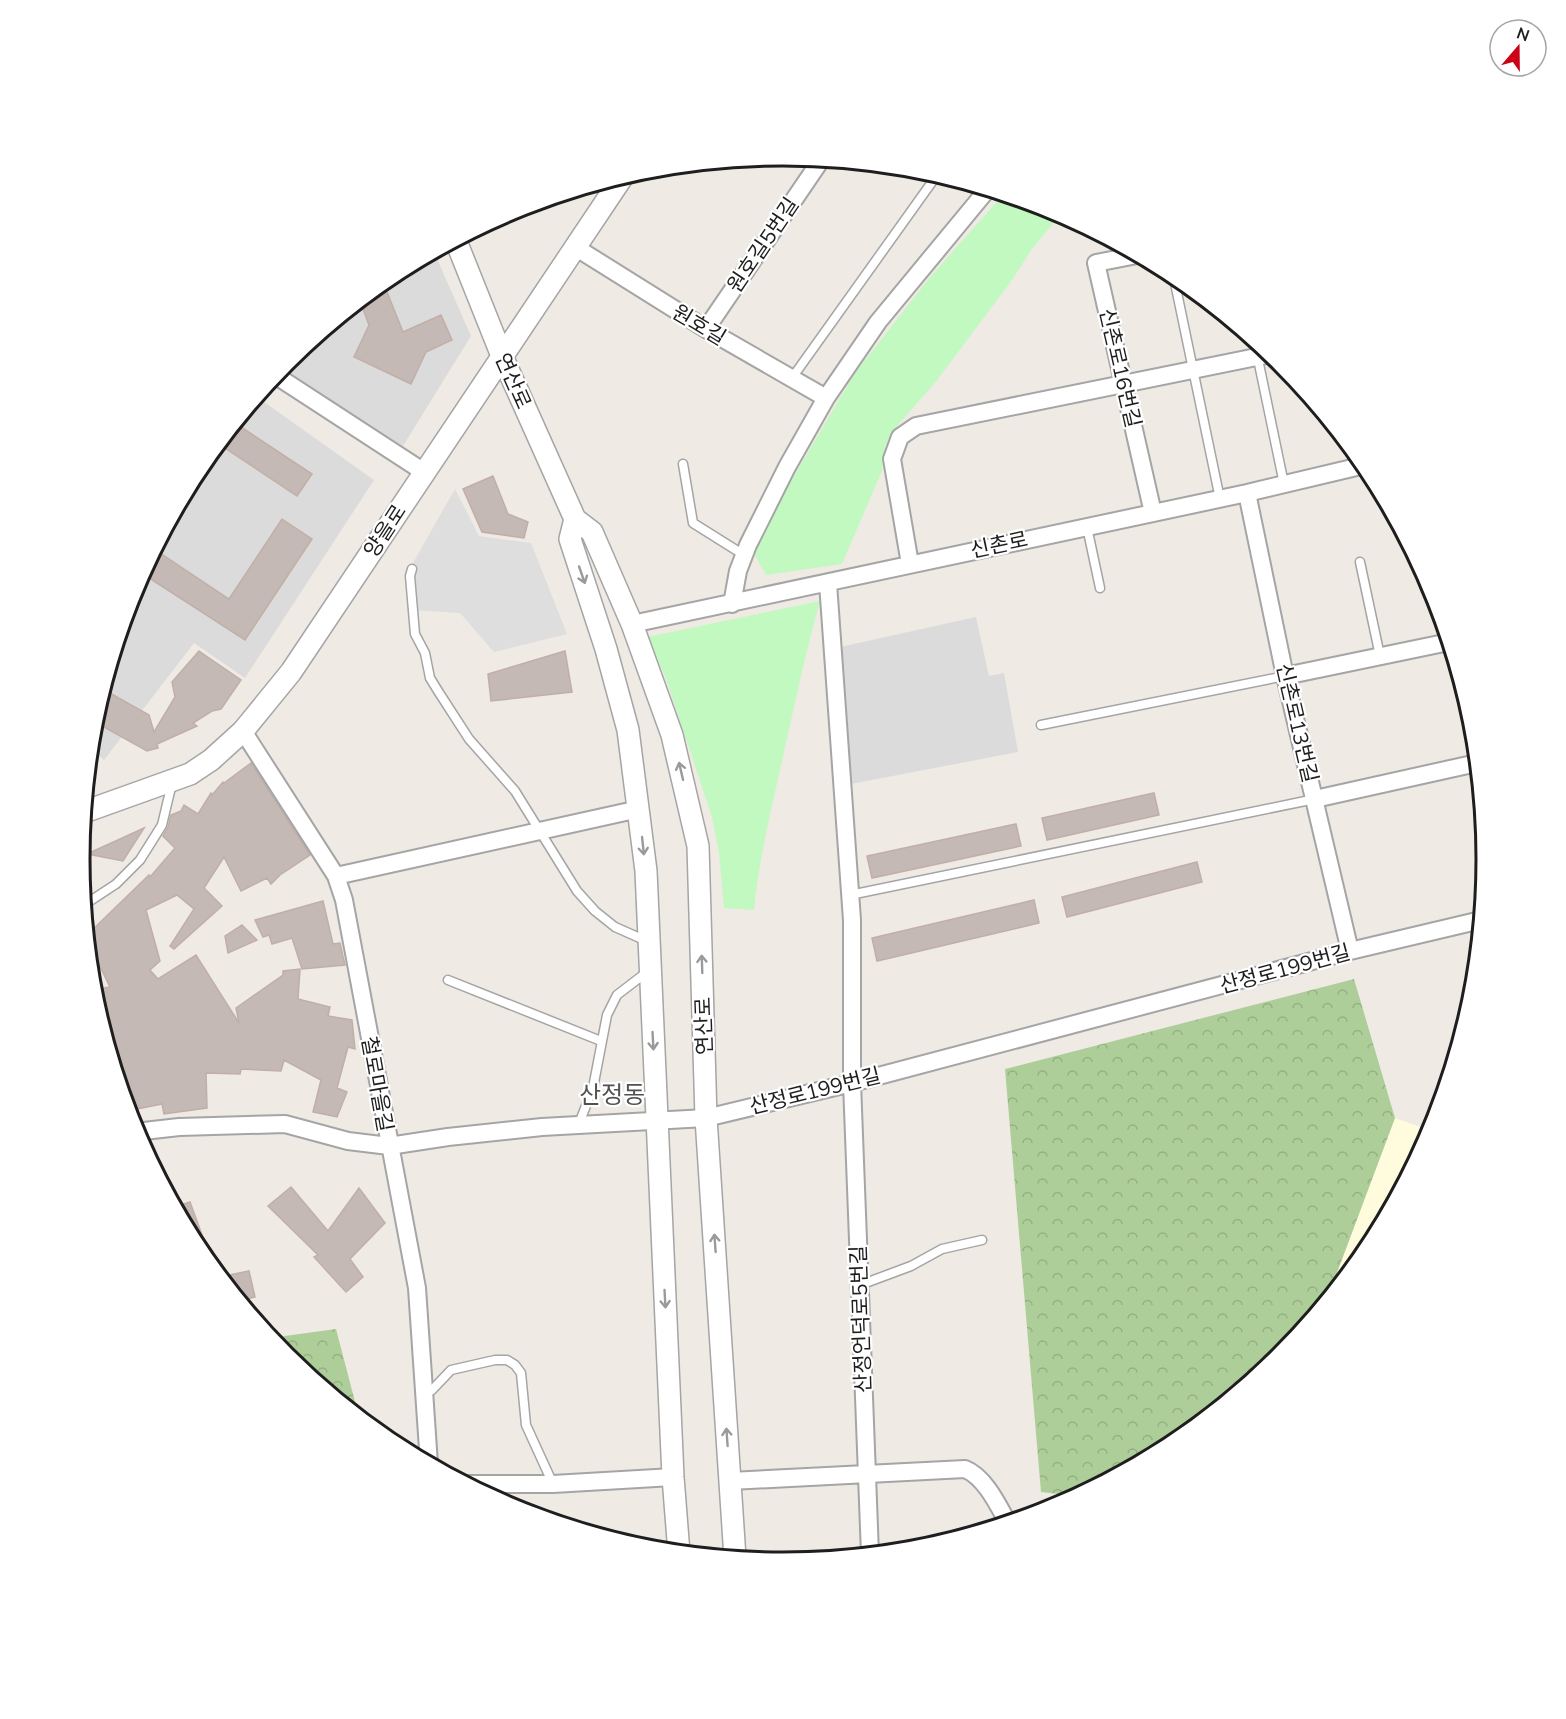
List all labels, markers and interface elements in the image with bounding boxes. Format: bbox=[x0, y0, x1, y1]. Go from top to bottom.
north arrow bbox=[1488, 18, 1548, 78]
text: N bbox=[1514, 22, 1532, 45]
street label: 원호길5번길 bbox=[721, 192, 803, 297]
street label: 원호길 bbox=[668, 298, 731, 350]
street label: 신촌로16번길 bbox=[1095, 306, 1147, 430]
street label: 연산로 bbox=[490, 349, 538, 412]
street label: 양을로 bbox=[357, 499, 411, 562]
street label: 신촌로 bbox=[968, 525, 1030, 563]
one-way arrow bbox=[577, 565, 588, 584]
street label: 신촌로13번길 bbox=[1272, 661, 1324, 785]
one-way arrow bbox=[674, 762, 686, 781]
one-way arrow bbox=[638, 836, 649, 856]
street label: 산정로199번길 bbox=[1216, 938, 1353, 998]
one-way arrow bbox=[696, 954, 707, 974]
street label: 연산로 bbox=[689, 997, 717, 1055]
one-way arrow bbox=[648, 1031, 659, 1051]
street label: 철로마을길 bbox=[357, 1034, 399, 1134]
street label: 산정로199번길 bbox=[746, 1061, 883, 1119]
district label: 산정동 bbox=[579, 1079, 645, 1109]
one-way arrow bbox=[709, 1233, 720, 1253]
street label: 산정언덕로5번길 bbox=[844, 1245, 876, 1393]
one-way arrow bbox=[660, 1288, 671, 1308]
one-way arrow bbox=[721, 1428, 732, 1448]

